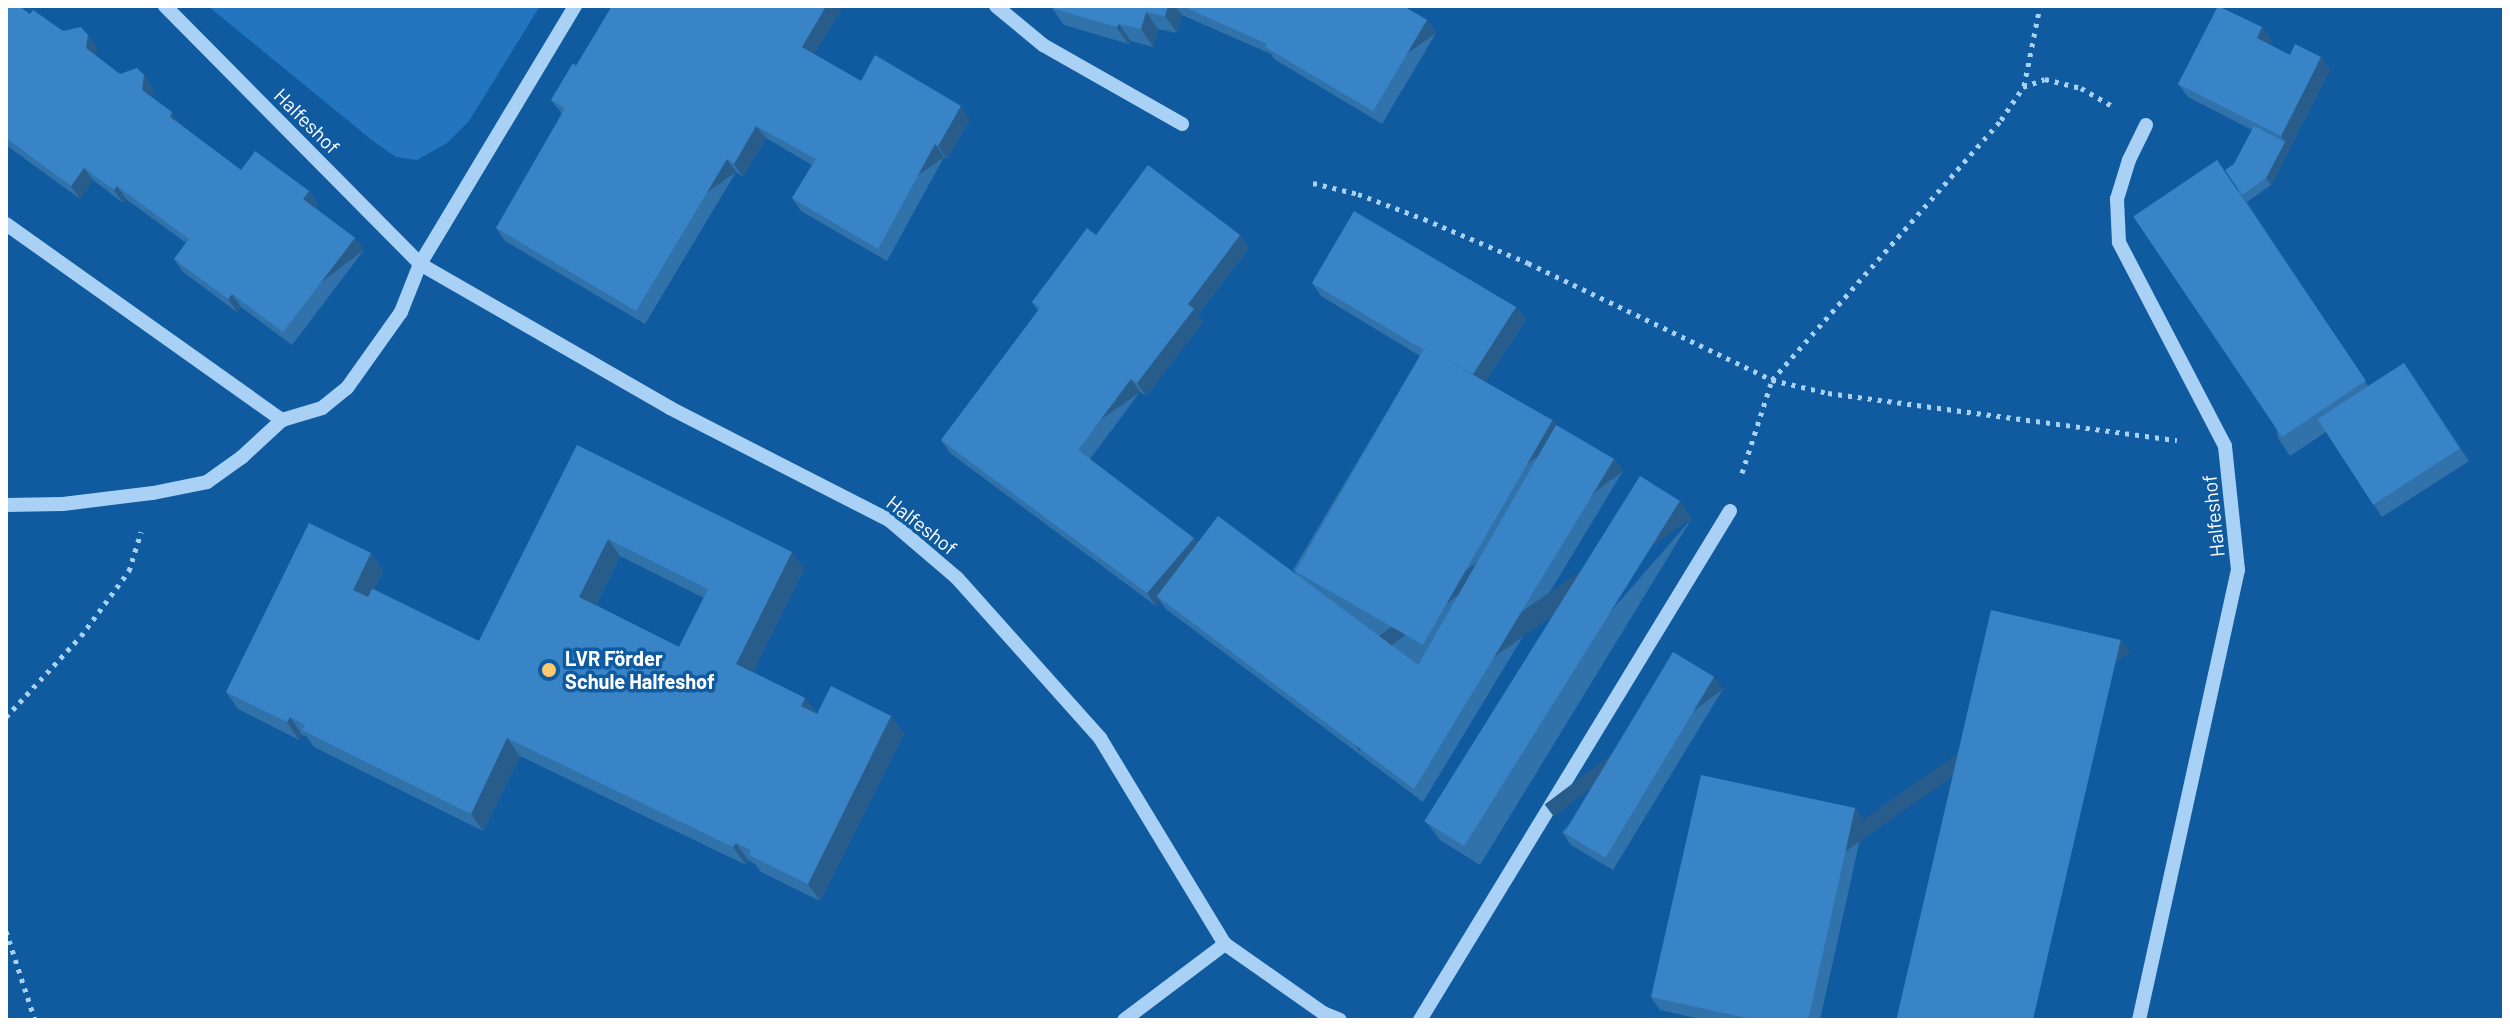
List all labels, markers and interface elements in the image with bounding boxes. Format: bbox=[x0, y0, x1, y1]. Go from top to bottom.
street label: Halfeshof bbox=[269, 83, 345, 159]
street label: Halfeshof bbox=[2197, 474, 2229, 558]
street label: Halfeshof bbox=[882, 490, 962, 560]
place label: LVR Förder Schule Halfeshof bbox=[565, 646, 715, 693]
marker: LVR Förder Schule Halfeshof bbox=[540, 661, 558, 679]

